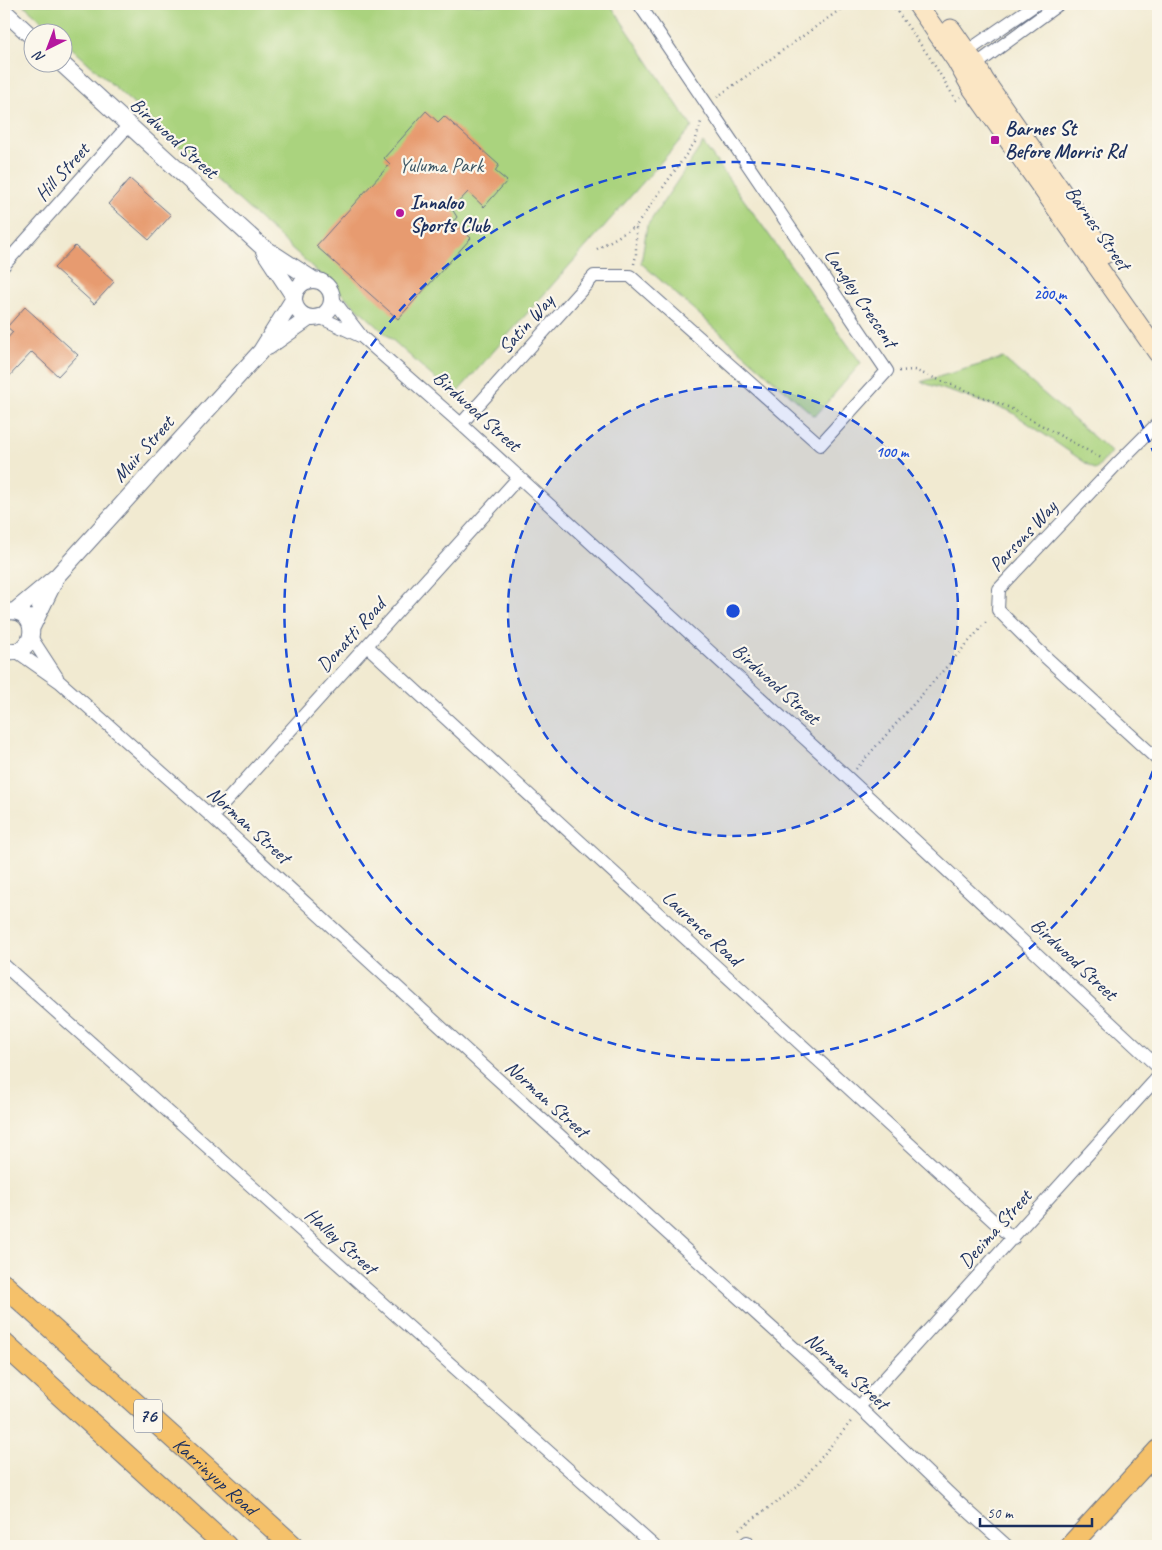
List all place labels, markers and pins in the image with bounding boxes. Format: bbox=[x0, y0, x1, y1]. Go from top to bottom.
place label: Barnes St Before Morris Rd bbox=[1005, 116, 1129, 164]
marker: Barnes St Before Morris Rd bbox=[989, 134, 1001, 146]
place label: Innaloo Sports Club bbox=[410, 190, 492, 238]
marker: Innaloo Sports Club bbox=[394, 207, 406, 219]
centre of rings bbox=[724, 602, 742, 620]

